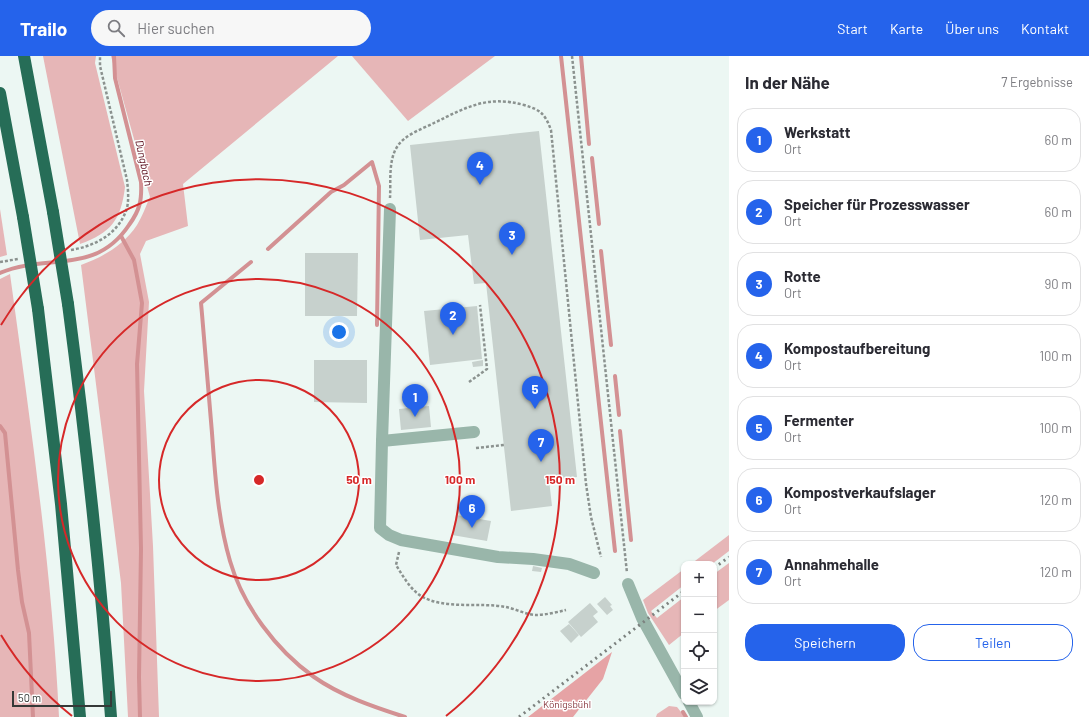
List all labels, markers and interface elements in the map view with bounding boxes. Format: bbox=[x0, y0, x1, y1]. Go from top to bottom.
search box bbox=[91, 10, 371, 46]
text: Trailo bbox=[20, 17, 67, 40]
icon: search bbox=[105, 17, 127, 39]
text: Hier suchen bbox=[137, 19, 215, 37]
text: Start bbox=[837, 20, 868, 37]
text: Karte bbox=[890, 20, 923, 37]
text: Über uns bbox=[945, 20, 999, 37]
text: Kontakt bbox=[1021, 20, 1069, 37]
text: In der Nähe bbox=[745, 72, 830, 92]
text: 7 Ergebnisse bbox=[1001, 74, 1073, 90]
text: Werkstatt bbox=[784, 123, 850, 141]
text: 1 bbox=[757, 132, 761, 148]
text: 60 m bbox=[1045, 132, 1072, 148]
water label: Dungbach bbox=[133, 139, 156, 187]
text: Ort bbox=[784, 141, 802, 157]
pin: 4 bbox=[467, 152, 493, 185]
text: Speicher für Prozesswasser bbox=[784, 195, 970, 213]
text: 2 bbox=[755, 204, 763, 220]
text: 60 m bbox=[1045, 204, 1072, 220]
text: Ort bbox=[784, 213, 802, 229]
pin: 3 bbox=[499, 222, 525, 255]
text: Rotte bbox=[784, 267, 821, 285]
text: 3 bbox=[755, 276, 763, 292]
text: 90 m bbox=[1045, 276, 1072, 292]
text: Ort bbox=[784, 285, 802, 301]
pin: 2 bbox=[440, 302, 466, 335]
your location bbox=[329, 322, 349, 342]
text: Kompostaufbereitung bbox=[784, 339, 930, 357]
text: 4 bbox=[755, 348, 763, 364]
text: 100 m bbox=[1039, 348, 1072, 364]
text: Ort bbox=[784, 357, 802, 373]
pin: 5 bbox=[522, 376, 548, 409]
pin: 1 bbox=[402, 384, 428, 417]
text: Fermenter bbox=[784, 411, 854, 429]
text: 5 bbox=[755, 420, 763, 436]
text: 100 m bbox=[1039, 420, 1072, 436]
pin: 7 bbox=[528, 429, 554, 462]
text: Ort bbox=[784, 429, 802, 445]
text: 50 m bbox=[346, 472, 372, 486]
text: 100 m bbox=[445, 472, 475, 486]
text: 150 m bbox=[545, 472, 575, 486]
centre of rings bbox=[252, 473, 266, 487]
text: Kompostverkaufslager bbox=[784, 483, 936, 501]
text: 6 bbox=[756, 492, 762, 508]
text: 120 m bbox=[1040, 492, 1072, 508]
pin: 6 bbox=[459, 495, 485, 528]
text: Ort bbox=[784, 501, 802, 517]
text: Annahmehalle bbox=[784, 555, 879, 573]
map controls bbox=[681, 561, 717, 705]
button: + bbox=[681, 561, 717, 597]
text: 7 bbox=[756, 564, 762, 580]
text: 120 m bbox=[1040, 564, 1072, 580]
text: Ort bbox=[784, 573, 802, 589]
button: − bbox=[681, 597, 717, 633]
button: Speichern bbox=[745, 624, 905, 661]
button: Teilen bbox=[913, 624, 1073, 661]
button: locate bbox=[681, 633, 717, 669]
button: layers bbox=[681, 669, 717, 705]
scale bar bbox=[12, 689, 112, 708]
text: 50 m bbox=[18, 691, 41, 704]
park label: Königsbühl bbox=[543, 698, 591, 710]

